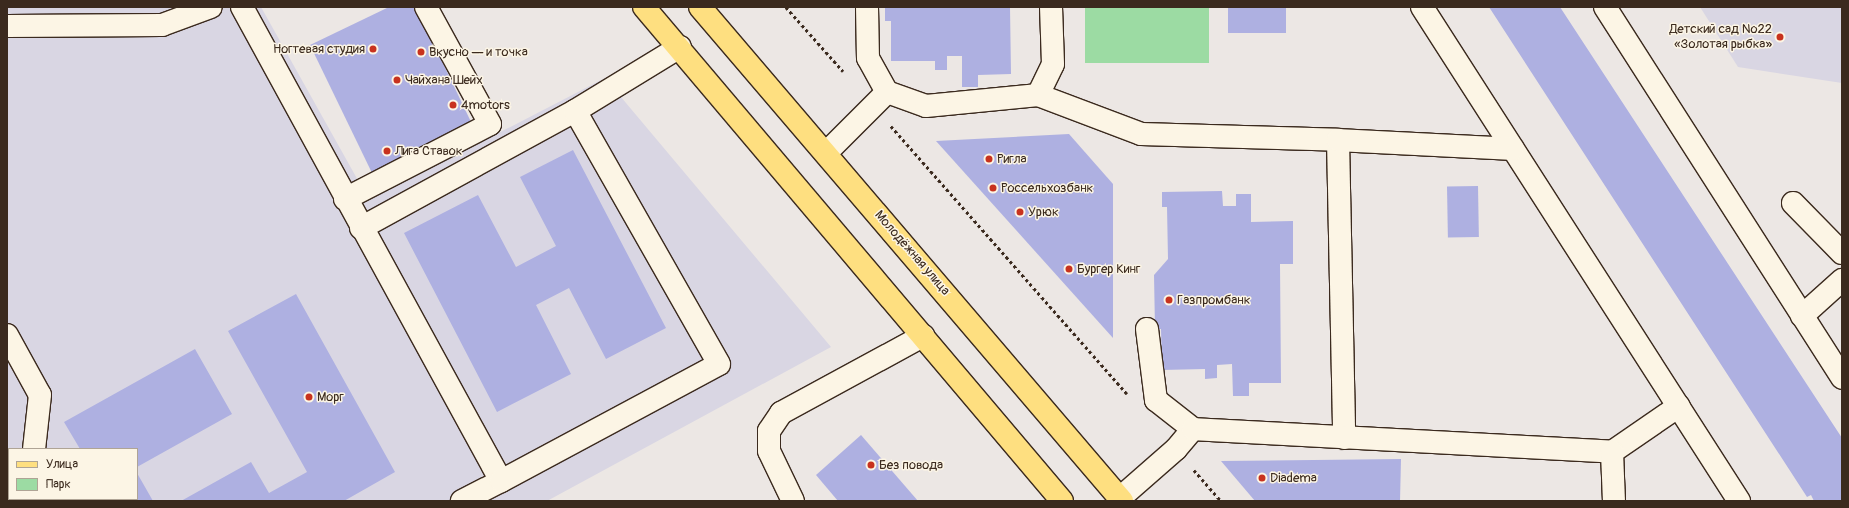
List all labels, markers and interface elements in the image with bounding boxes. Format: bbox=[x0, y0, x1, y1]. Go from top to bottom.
place label: Детский сад №22 «Золотая рыбка» bbox=[1670, 22, 1772, 53]
marker: Детский сад №22 «Золотая рыбка» bbox=[1775, 32, 1785, 42]
place label: Ногтевая студия bbox=[273, 41, 365, 57]
marker: Ногтевая студия bbox=[368, 44, 378, 54]
place label: Вкусно — и точка bbox=[429, 44, 528, 60]
marker: Вкусно — и точка bbox=[416, 47, 426, 57]
place label: Чайхана Шейх bbox=[405, 72, 483, 88]
marker: Чайхана Шейх bbox=[392, 75, 402, 85]
place label: 4motors bbox=[461, 97, 510, 113]
marker: 4motors bbox=[448, 100, 458, 110]
place label: Лига Ставок bbox=[395, 143, 463, 159]
marker: Лига Ставок bbox=[382, 146, 392, 156]
place label: Ригла bbox=[997, 151, 1027, 167]
marker: Ригла bbox=[984, 154, 994, 164]
place label: Россельхозбанк bbox=[1001, 180, 1093, 196]
marker: Россельхозбанк bbox=[988, 183, 998, 193]
place label: Урюк bbox=[1028, 204, 1059, 220]
street label: Молодёжная улица bbox=[871, 207, 953, 299]
marker: Урюк bbox=[1015, 207, 1025, 217]
place label: Бургер Кинг bbox=[1077, 261, 1140, 277]
marker: Бургер Кинг bbox=[1064, 264, 1074, 274]
place label: Газпромбанк bbox=[1177, 292, 1251, 308]
marker: Газпромбанк bbox=[1164, 295, 1174, 305]
place label: Морг bbox=[317, 389, 344, 405]
marker: Морг bbox=[304, 392, 314, 402]
legend bbox=[8, 448, 138, 500]
text: Улица bbox=[46, 457, 78, 472]
place label: Без повода bbox=[879, 457, 943, 473]
marker: Без повода bbox=[866, 460, 876, 470]
place label: Diadema bbox=[1270, 470, 1317, 486]
marker: Diadema bbox=[1257, 473, 1267, 483]
text: Парк bbox=[46, 477, 71, 492]

